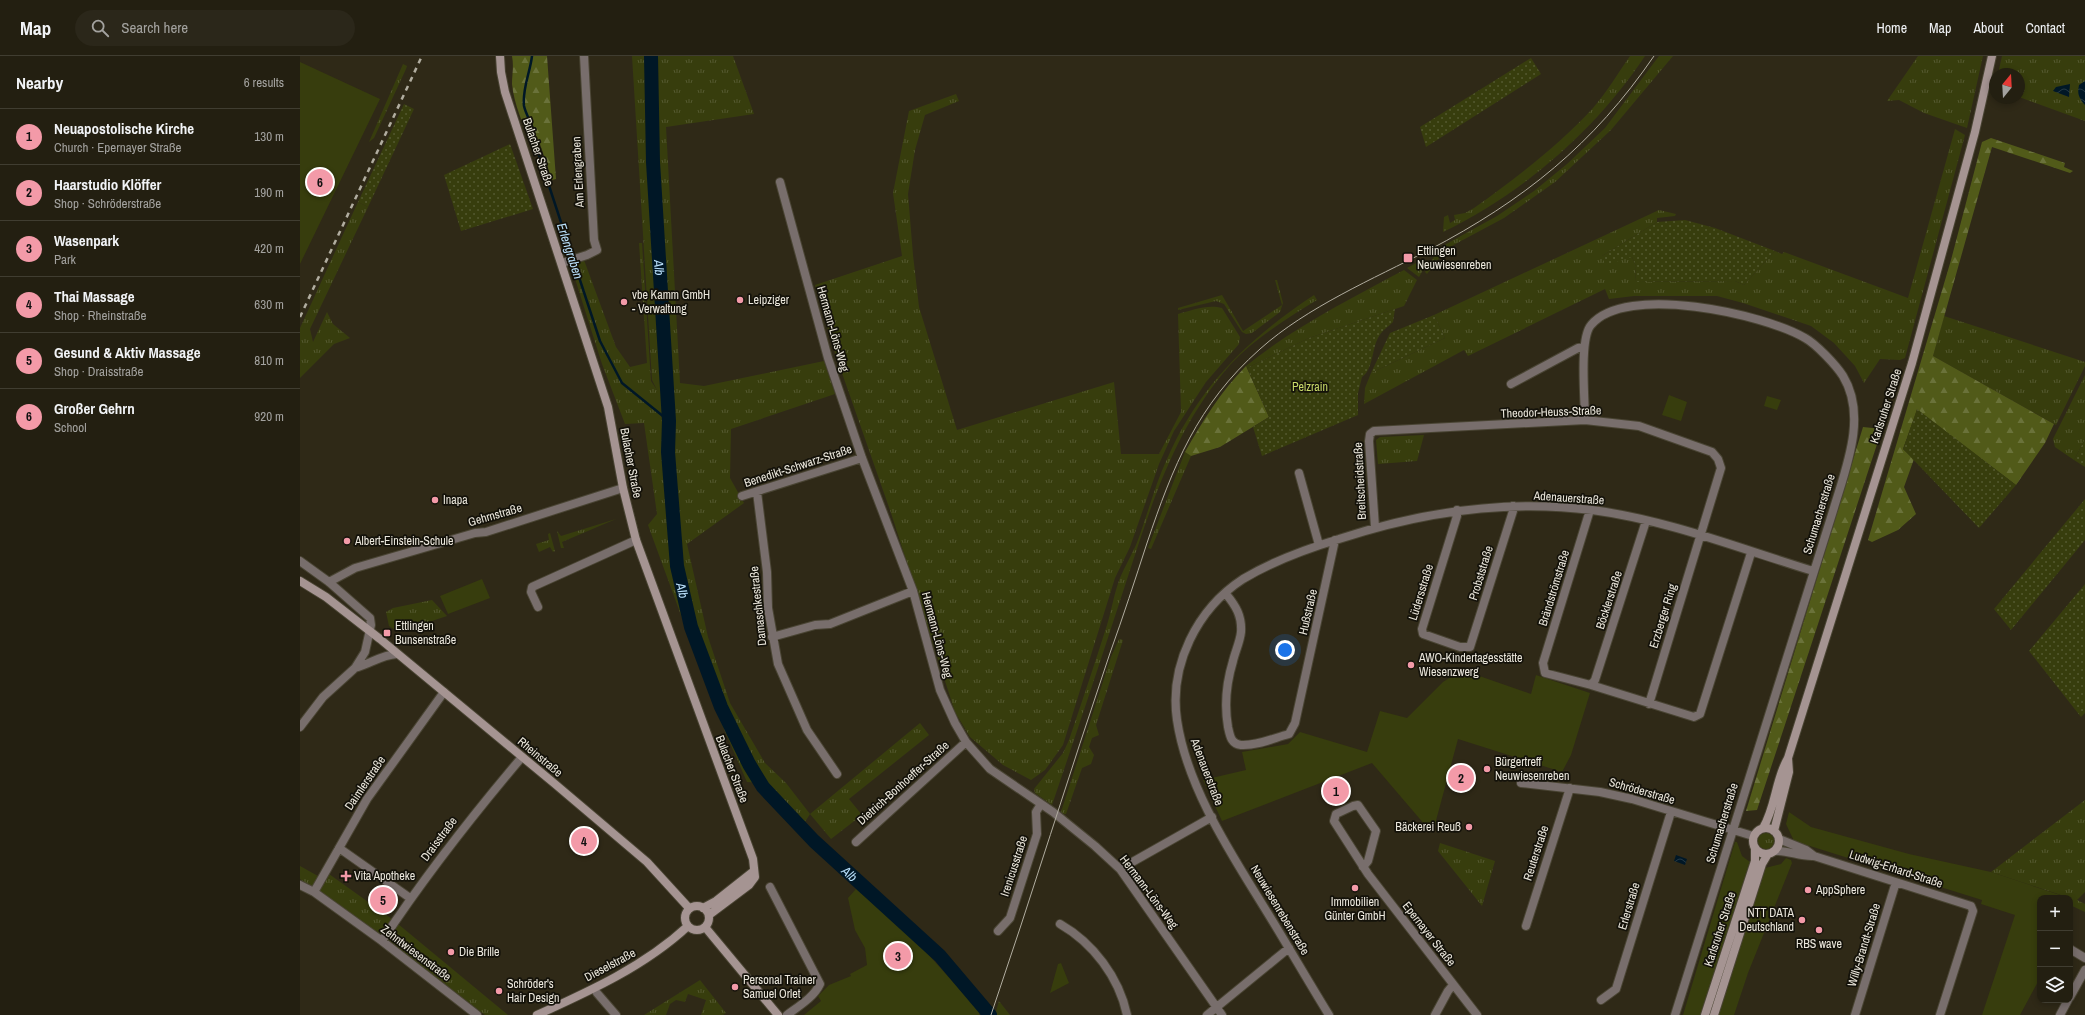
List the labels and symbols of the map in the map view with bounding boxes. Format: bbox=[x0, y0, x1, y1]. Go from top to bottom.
north arrow bbox=[1989, 68, 2025, 104]
street label: Bulacher Straße bbox=[519, 116, 557, 188]
street label: Am Erlengraben bbox=[568, 136, 588, 209]
pin: 6 bbox=[307, 167, 333, 197]
water label: Erlengraben bbox=[553, 221, 587, 281]
place label: Ettlingen Neuwiesenreben bbox=[1417, 243, 1491, 273]
marker: Ettlingen Neuwiesenreben bbox=[1402, 252, 1414, 264]
water label: Alb bbox=[651, 259, 668, 276]
street label: Hermann-Löns-Weg bbox=[813, 284, 853, 374]
place label: vbe Kamm GmbH - Verwaltung bbox=[632, 287, 710, 317]
place label: Leipziger bbox=[748, 292, 790, 308]
marker: Leipziger bbox=[735, 295, 745, 305]
marker: vbe Kamm GmbH - Verwaltung bbox=[619, 297, 629, 307]
street label: Karlsruher Straße bbox=[1866, 367, 1906, 445]
park label: Pelzrain bbox=[1292, 379, 1328, 395]
street label: Theodor-Heuss-Straße bbox=[1500, 402, 1602, 422]
street label: Bulacher Straße bbox=[616, 427, 646, 499]
street label: Benedikt-Schwarz-Straße bbox=[742, 441, 854, 491]
street label: Breitscheidstraße bbox=[1350, 442, 1370, 520]
street label: Schumacherstraße bbox=[1799, 472, 1839, 556]
street label: Adenauerstraße bbox=[1532, 487, 1605, 508]
place label: Inapa bbox=[443, 492, 468, 508]
marker: Inapa bbox=[430, 495, 440, 505]
street label: Gehrnstraße bbox=[466, 500, 524, 530]
place label: Albert-Einstein-Schule bbox=[354, 533, 453, 549]
marker: Albert-Einstein-Schule bbox=[342, 536, 352, 546]
street label: Probststraße bbox=[1465, 544, 1497, 602]
street label: Brändströmstraße bbox=[1535, 548, 1573, 628]
street label: Lüdersstraße bbox=[1405, 562, 1437, 622]
street label: Damaschkestraße bbox=[746, 565, 770, 647]
street label: Böcklerstraße bbox=[1592, 569, 1626, 631]
water label: Alb bbox=[672, 580, 693, 600]
street label: Erzberger Ring bbox=[1646, 581, 1681, 650]
street label: Hußstraße bbox=[1295, 588, 1321, 636]
street label: Hermann-Löns-Weg bbox=[918, 590, 956, 680]
place label: Ettlingen Bunsenstraße bbox=[395, 618, 456, 648]
marker: Ettlingen Bunsenstraße bbox=[382, 628, 392, 638]
your location bbox=[1275, 640, 1295, 660]
place label: AWO-Kindertagesstätte Wiesenzwerg bbox=[1418, 650, 1523, 680]
marker: AWO-Kindertagesstätte Wiesenzwerg bbox=[1406, 660, 1416, 670]
street label: Rheinstraße bbox=[514, 733, 566, 781]
street label: Bulacher Straße bbox=[712, 733, 752, 805]
street label: Adenauerstraße bbox=[1187, 735, 1227, 808]
street label: Dietrich-Bonhoeffer-Straße bbox=[854, 737, 952, 829]
street label: Daimlerstraße bbox=[341, 753, 389, 813]
place label: Bürgertreff Neuwiesenreben bbox=[1495, 754, 1569, 784]
pin: 2 bbox=[1448, 763, 1474, 793]
marker: Bürgertreff Neuwiesenreben bbox=[1482, 764, 1492, 774]
street label: Schröderstraße bbox=[1607, 774, 1677, 808]
pin: 1 bbox=[1323, 776, 1349, 806]
street label: Schumacherstraße bbox=[1702, 781, 1742, 865]
street label: Draisstraße bbox=[417, 814, 461, 864]
place label: Bäckerei Reuß bbox=[1395, 819, 1461, 835]
marker: Bäckerei Reuß bbox=[1464, 822, 1474, 832]
street label: Reuterstraße bbox=[1520, 823, 1552, 883]
pin: 4 bbox=[571, 826, 597, 856]
street label: Irenicusstraße bbox=[997, 834, 1031, 898]
street label: Ludwig-Erhard-Straße bbox=[1847, 846, 1945, 892]
street label: Hermann-Löns-Weg bbox=[1116, 852, 1182, 933]
water label: Alb bbox=[838, 861, 861, 885]
street label: Neuwiesenrebenstraße bbox=[1247, 862, 1313, 958]
place label: Vita Apotheke bbox=[354, 868, 415, 884]
marker: Vita Apotheke bbox=[341, 871, 351, 881]
street label: Erlerstraße bbox=[1614, 880, 1644, 932]
place label: AppSphere bbox=[1815, 882, 1865, 898]
marker: Immobilien Günter GmbH bbox=[1350, 883, 1360, 893]
pin: 5 bbox=[370, 885, 396, 915]
marker: AppSphere bbox=[1803, 885, 1813, 895]
street label: Karlsruher Straße bbox=[1700, 890, 1740, 968]
place label: Immobilien Günter GmbH bbox=[1324, 894, 1386, 924]
street label: Epernayer Straße bbox=[1399, 898, 1459, 970]
street label: Willy-Brandt-Straße bbox=[1844, 901, 1884, 989]
place label: NTT DATA Deutschland bbox=[1739, 905, 1794, 935]
marker: NTT DATA Deutschland bbox=[1797, 915, 1807, 925]
street label: Zehntwiesenstraße bbox=[378, 921, 454, 985]
marker: RBS wave bbox=[1814, 925, 1824, 935]
place label: RBS wave bbox=[1796, 936, 1842, 952]
pin: 3 bbox=[885, 941, 911, 971]
place label: Die Brille bbox=[459, 944, 499, 960]
street label: Dieselstraße bbox=[582, 945, 638, 985]
marker: Die Brille bbox=[446, 947, 456, 957]
place label: Personal Trainer Samuel Orlet bbox=[743, 972, 816, 1002]
place label: Schröder's Hair Design bbox=[507, 976, 560, 1006]
marker: Personal Trainer Samuel Orlet bbox=[730, 982, 740, 992]
marker: Schröder's Hair Design bbox=[494, 986, 504, 996]

